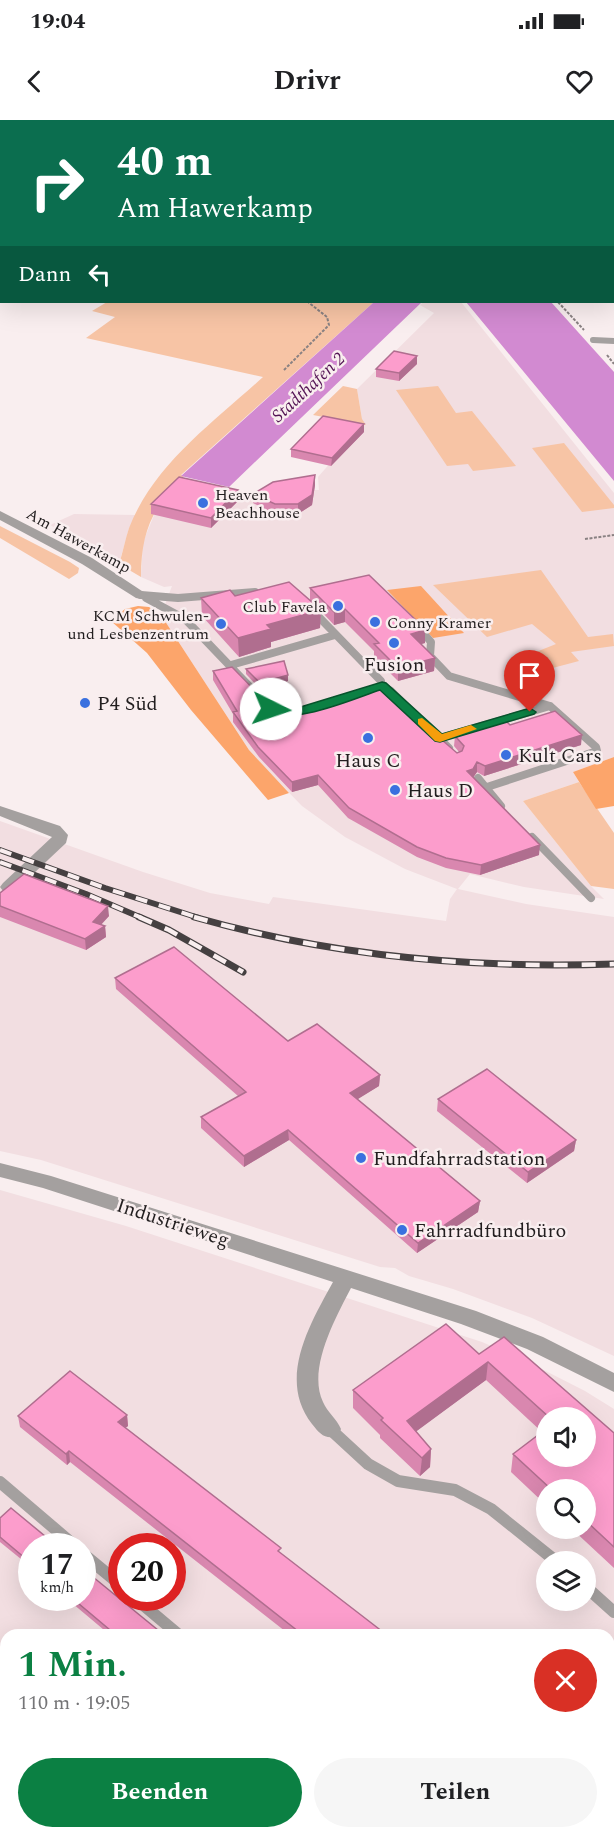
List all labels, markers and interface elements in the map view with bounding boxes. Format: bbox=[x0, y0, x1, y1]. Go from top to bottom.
text: 19:04 bbox=[30, 5, 85, 38]
text: Drivr bbox=[274, 60, 340, 102]
icon: back bbox=[18, 65, 51, 98]
icon: heart bbox=[563, 65, 596, 98]
text: 40 m bbox=[117, 131, 212, 194]
icon: right bbox=[18, 144, 96, 222]
text: Am Hawerkamp bbox=[117, 188, 313, 230]
text: Dann bbox=[18, 258, 71, 291]
icon: left bbox=[83, 258, 116, 291]
water label: Stadthafen 2 bbox=[265, 346, 351, 429]
place label: Heaven Beachhouse bbox=[215, 483, 300, 525]
marker: Heaven Beachhouse bbox=[196, 496, 210, 510]
street label: Am Hawerkamp bbox=[22, 502, 135, 580]
place label: Club Favela bbox=[242, 595, 326, 619]
marker: Club Favela bbox=[331, 599, 345, 613]
place label: KCM Schwulen- und Lesbenzentrum bbox=[68, 604, 209, 646]
place label: Conny Kramer bbox=[387, 611, 491, 635]
marker: Conny Kramer bbox=[368, 615, 382, 629]
marker: KCM Schwulen- und Lesbenzentrum bbox=[214, 617, 228, 631]
marker: Fusion bbox=[387, 636, 401, 650]
place label: Fusion bbox=[364, 650, 424, 680]
pin bbox=[504, 650, 555, 712]
icon: arrive bbox=[513, 659, 546, 692]
position arrow bbox=[239, 677, 303, 741]
place label: P4 Süd bbox=[97, 689, 158, 719]
marker: P4 Süd bbox=[78, 696, 92, 710]
marker: Haus C bbox=[361, 731, 375, 745]
place label: Kult Cars bbox=[518, 741, 602, 771]
place label: Haus C bbox=[335, 746, 401, 776]
marker: Kult Cars bbox=[499, 748, 513, 762]
place label: Haus D bbox=[407, 776, 473, 806]
marker: Haus D bbox=[388, 783, 402, 797]
place label: Fundfahrradstation bbox=[373, 1144, 545, 1174]
marker: Fundfahrradstation bbox=[354, 1151, 368, 1165]
street label: Industrieweg bbox=[112, 1191, 233, 1255]
place label: Fahrradfundbüro bbox=[414, 1216, 566, 1246]
marker: Fahrradfundbüro bbox=[395, 1223, 409, 1237]
map controls bbox=[536, 1407, 596, 1611]
button: sound bbox=[536, 1407, 596, 1467]
button: search bbox=[536, 1479, 596, 1539]
speed limit sign: 20 bbox=[108, 1533, 186, 1611]
text: 17 bbox=[40, 1542, 74, 1588]
button: layers bbox=[536, 1551, 596, 1611]
text: km/h bbox=[40, 1576, 74, 1599]
text: 1 Min. bbox=[18, 1638, 127, 1693]
button: close bbox=[534, 1649, 597, 1712]
text: 110 m · 19:05 bbox=[18, 1688, 130, 1718]
button: Beenden bbox=[18, 1758, 302, 1827]
button: Teilen bbox=[314, 1758, 597, 1827]

